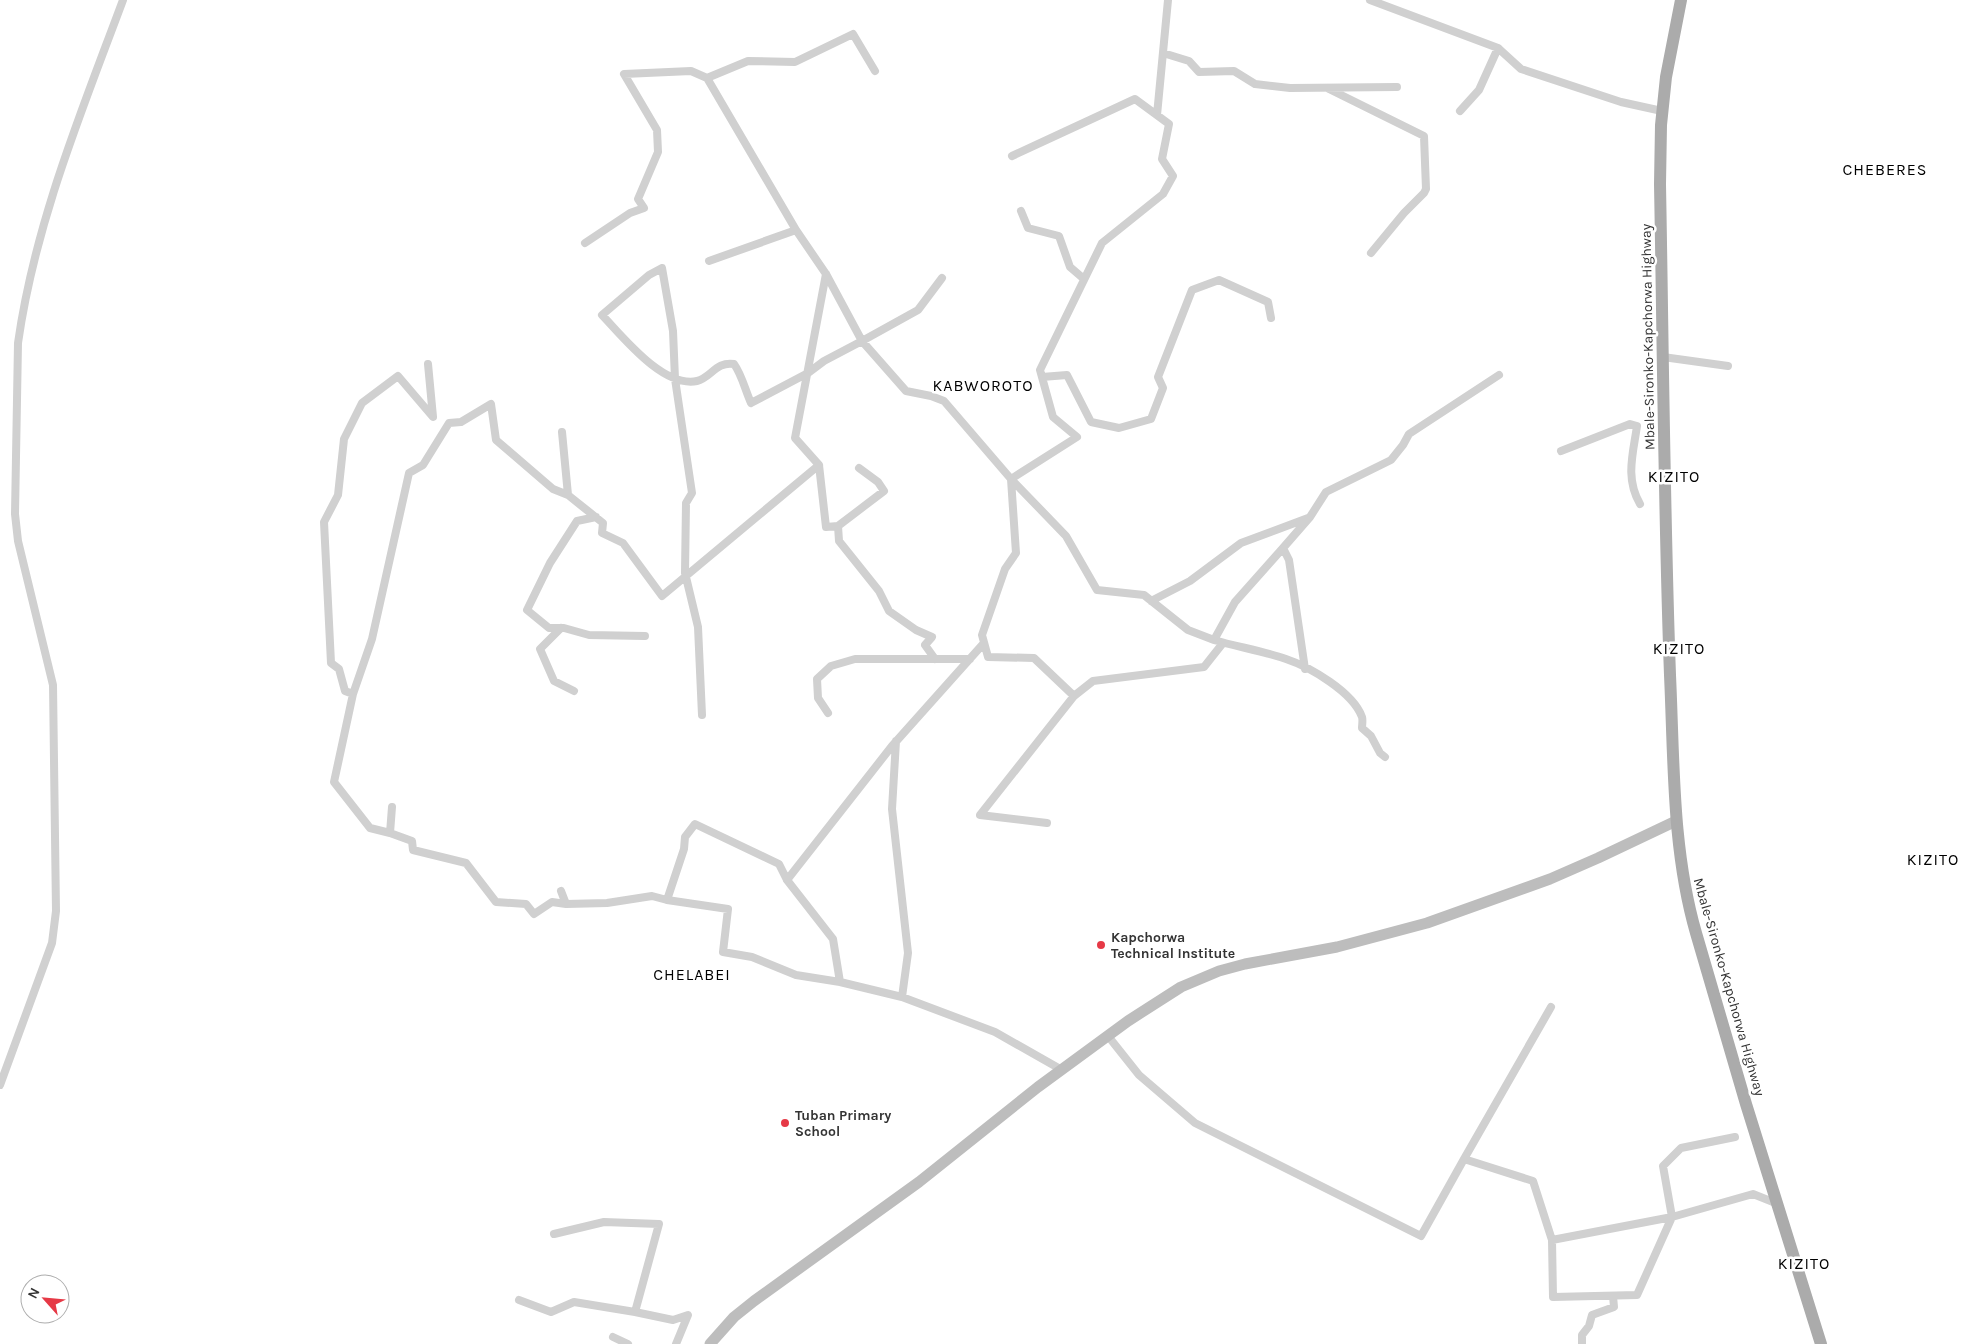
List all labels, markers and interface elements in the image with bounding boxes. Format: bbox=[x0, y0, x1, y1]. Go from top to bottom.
district label: CHEBERES bbox=[1843, 160, 1927, 179]
street label: Mbale-Sironko-Kapchorwa Highway bbox=[1638, 223, 1658, 450]
district label: KABWOROTO bbox=[933, 376, 1033, 395]
district label: KIZITO bbox=[1648, 467, 1700, 486]
district label: KIZITO bbox=[1653, 639, 1705, 658]
district label: KIZITO bbox=[1907, 850, 1959, 869]
street label: Mbale-Sironko-Kapchorwa Highway bbox=[1690, 876, 1768, 1099]
place label: Kapchorwa Technical Institute bbox=[1111, 929, 1235, 962]
marker: Kapchorwa Technical Institute bbox=[1095, 939, 1107, 951]
district label: CHELABEI bbox=[653, 965, 731, 984]
place label: Tuban Primary School bbox=[795, 1107, 891, 1140]
marker: Tuban Primary School bbox=[779, 1117, 791, 1129]
district label: KIZITO bbox=[1778, 1254, 1830, 1273]
north arrow bbox=[20, 1274, 70, 1324]
text: N bbox=[24, 1285, 44, 1302]

